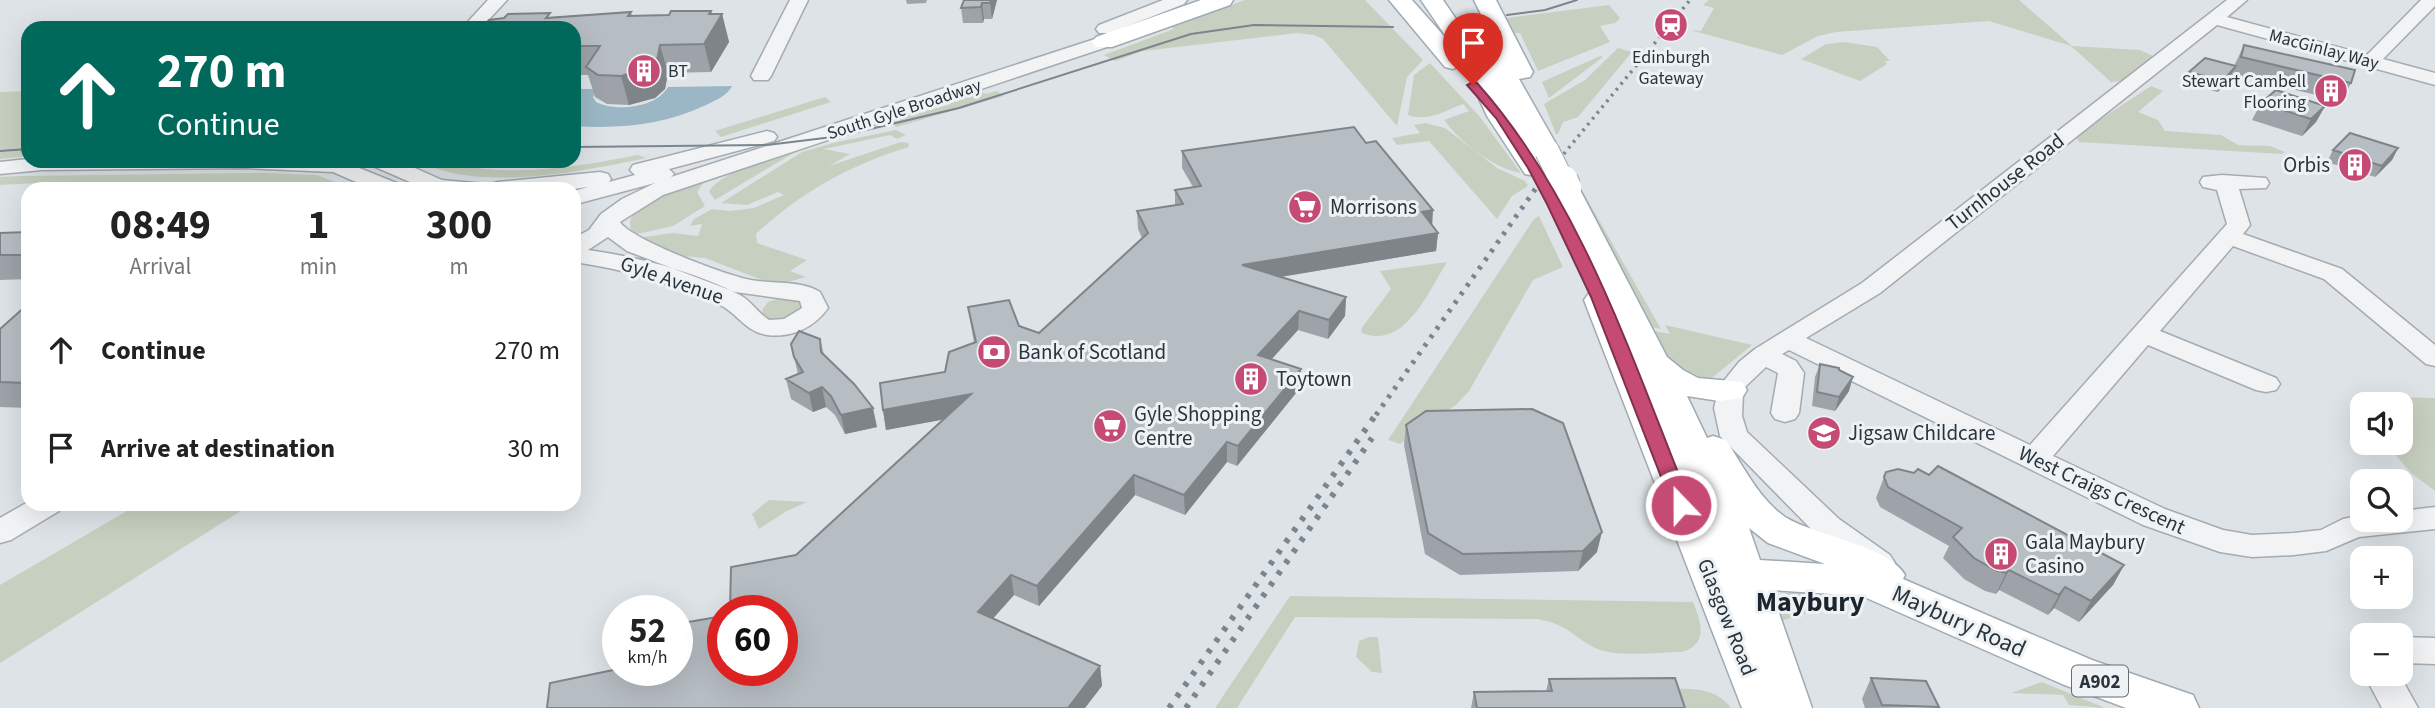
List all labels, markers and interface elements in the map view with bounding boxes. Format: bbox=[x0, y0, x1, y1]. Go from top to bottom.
station icon: Edinburgh Gateway bbox=[1652, 6, 1690, 44]
pin bbox=[1443, 13, 1503, 85]
street label: MacGinlay Way bbox=[2266, 23, 2382, 76]
icon: arrive bbox=[1454, 24, 1492, 62]
text: 270 m bbox=[157, 37, 286, 107]
place label: Edinburgh Gateway bbox=[1632, 45, 1710, 91]
icon: ahead bbox=[42, 49, 133, 140]
building icon: BT bbox=[625, 52, 663, 90]
place label: BT bbox=[668, 59, 688, 84]
place label: Stewart Cambell Flooring bbox=[2182, 69, 2306, 115]
building icon: Stewart Cambell Flooring bbox=[2312, 72, 2350, 110]
street label: South Gyle Broadway bbox=[824, 73, 985, 146]
text: Continue bbox=[157, 102, 280, 148]
street label: Turnhouse Road bbox=[1939, 126, 2071, 238]
building icon: Orbis bbox=[2336, 146, 2374, 184]
place label: Orbis bbox=[2283, 150, 2330, 180]
supermarket icon: Morrisons bbox=[1286, 188, 1324, 226]
place label: Morrisons bbox=[1330, 192, 1417, 222]
text: 08:49 bbox=[110, 195, 211, 255]
text: 1 bbox=[307, 195, 329, 255]
text: 300 bbox=[426, 195, 492, 255]
street label: Gyle Avenue bbox=[616, 248, 728, 312]
text: Arrival bbox=[129, 250, 191, 283]
text: min bbox=[300, 250, 337, 283]
text: m bbox=[449, 250, 469, 283]
icon: ahead bbox=[42, 331, 80, 369]
text: Continue bbox=[101, 332, 206, 369]
text: 270 m bbox=[494, 332, 560, 369]
bank icon: Bank of Scotland bbox=[975, 333, 1013, 371]
place label: Bank of Scotland bbox=[1018, 337, 1166, 367]
building icon: Toytown bbox=[1232, 360, 1270, 398]
place label: Toytown bbox=[1276, 364, 1352, 394]
map controls bbox=[2350, 392, 2413, 686]
button: sound bbox=[2350, 392, 2413, 455]
place label: Gyle Shopping Centre bbox=[1134, 399, 1262, 453]
supermarket icon: Gyle Shopping Centre bbox=[1091, 407, 1129, 445]
school or university icon: Jigsaw Childcare bbox=[1805, 414, 1843, 452]
place label: Jigsaw Childcare bbox=[1848, 418, 1996, 448]
icon: arrive bbox=[42, 429, 80, 467]
text: Arrive at destination bbox=[101, 430, 335, 467]
text: 30 m bbox=[507, 430, 560, 467]
street label: West Craigs Crescent bbox=[2014, 438, 2190, 542]
position arrow bbox=[1644, 468, 1718, 542]
button: search bbox=[2350, 469, 2413, 532]
place label: Gala Maybury Casino bbox=[2025, 527, 2145, 581]
building icon: Gala Maybury Casino bbox=[1982, 535, 2020, 573]
button: + bbox=[2350, 546, 2413, 609]
street label: Glasgow Road bbox=[1690, 554, 1764, 680]
street label: Maybury Road bbox=[1886, 576, 2031, 667]
district label: Maybury bbox=[1756, 582, 1865, 622]
speed limit sign: 60 bbox=[707, 595, 798, 686]
text: 52 bbox=[629, 606, 666, 656]
button: − bbox=[2350, 623, 2413, 686]
text: km/h bbox=[628, 645, 667, 670]
road number: A902 bbox=[2072, 666, 2128, 696]

